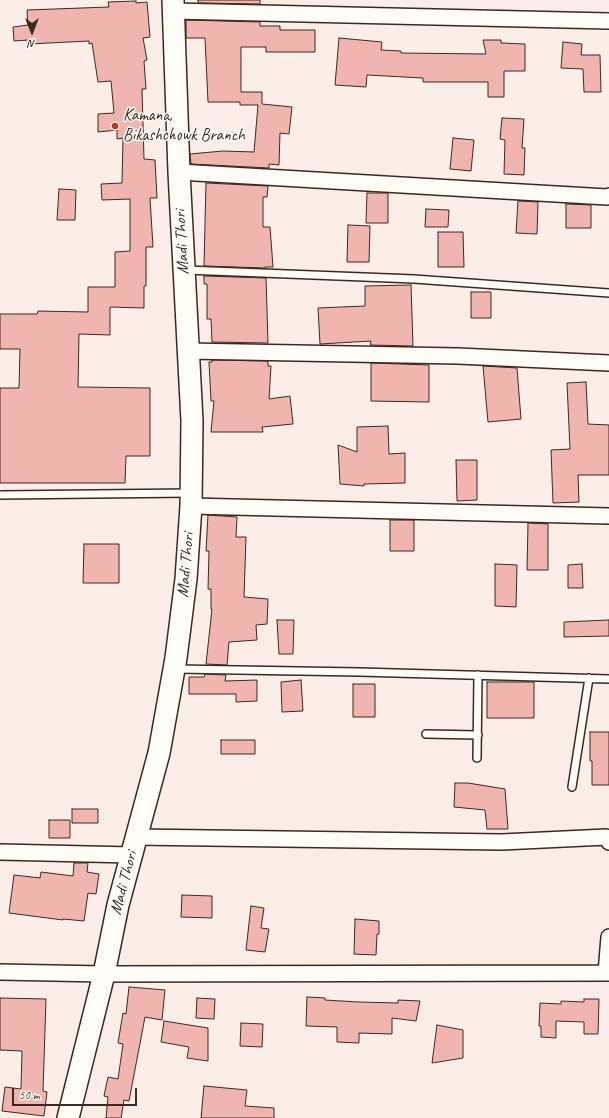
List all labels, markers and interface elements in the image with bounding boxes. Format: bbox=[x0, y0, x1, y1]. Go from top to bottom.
north arrow bbox=[12, 12, 52, 52]
text: N bbox=[29, 37, 35, 51]
place label: Kamana, Bikashchowk Branch bbox=[123, 106, 245, 146]
marker: Kamana, Bikashchowk Branch bbox=[110, 121, 120, 131]
street label: Madi Thori bbox=[170, 209, 194, 275]
street label: Madi Thori bbox=[173, 532, 199, 598]
street label: Madi Thori bbox=[106, 849, 142, 917]
scale bar bbox=[14, 1080, 139, 1106]
text: 50 m bbox=[19, 1087, 39, 1103]

